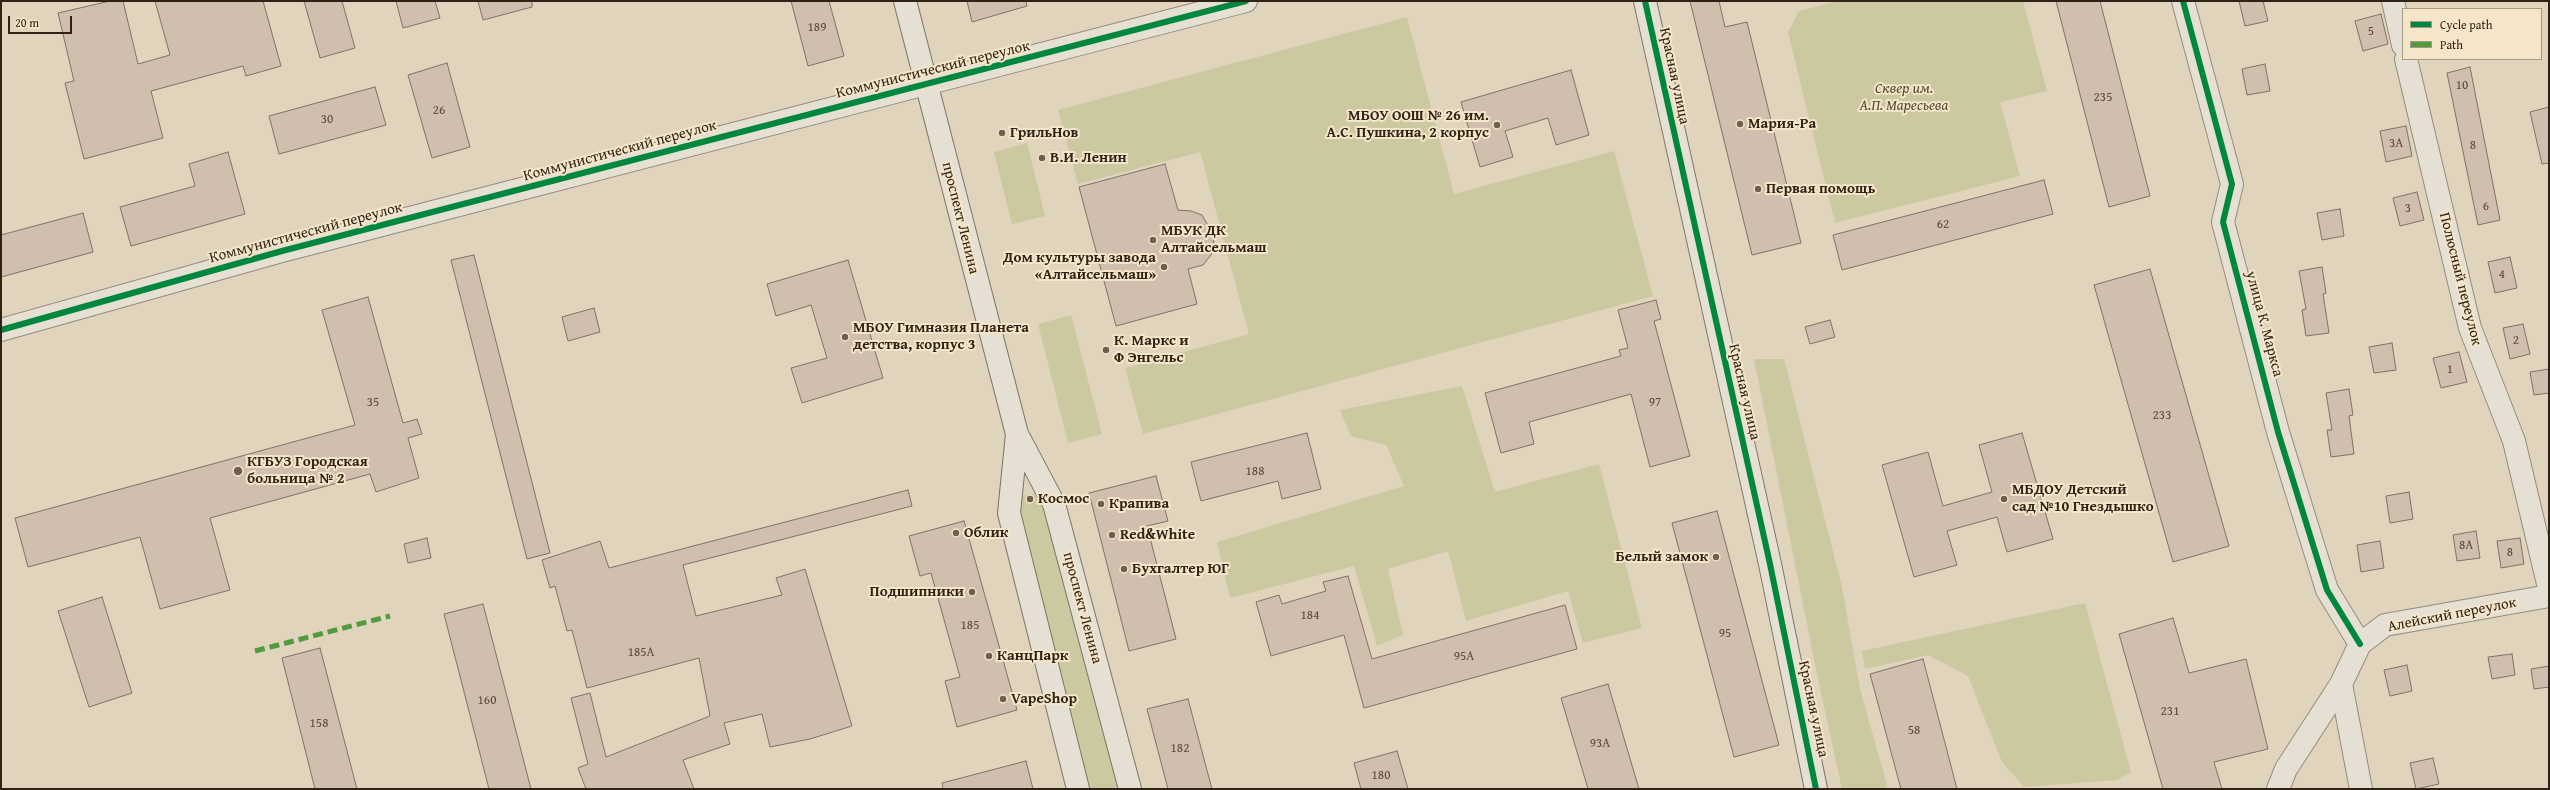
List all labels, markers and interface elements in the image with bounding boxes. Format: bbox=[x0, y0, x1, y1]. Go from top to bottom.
scale bar bbox=[10, 8, 74, 34]
legend bbox=[2402, 8, 2542, 60]
text: 20 m bbox=[15, 14, 39, 31]
text: Cycle path bbox=[2440, 16, 2492, 33]
house number: 189 bbox=[808, 20, 826, 36]
house number: 5 bbox=[2368, 24, 2374, 40]
street label: Красная улица bbox=[1655, 26, 1693, 126]
text: Path bbox=[2440, 36, 2463, 53]
street label: Коммунистический переулок bbox=[834, 37, 1032, 103]
house number: 10 bbox=[2456, 78, 2468, 94]
park label: Сквер им. А.П. Маресьева bbox=[1859, 80, 1949, 115]
house number: 235 bbox=[2094, 90, 2112, 106]
house number: 26 bbox=[433, 103, 445, 119]
place label: МБОУ ООШ № 26 им. А.С. Пушкина, 2 корпус bbox=[1327, 107, 1489, 142]
house number: 30 bbox=[321, 112, 333, 128]
place label: Мария-Ра bbox=[1748, 115, 1816, 133]
street label: Коммунистический переулок bbox=[522, 117, 718, 185]
marker: Мария-Ра bbox=[1735, 119, 1745, 129]
marker: МБОУ ООШ № 26 им. А.С. Пушкина, 2 корпус bbox=[1492, 120, 1502, 130]
place label: ГрильНов bbox=[1010, 124, 1078, 142]
marker: ГрильНов bbox=[997, 128, 1007, 138]
house number: 3А bbox=[2389, 136, 2403, 152]
house number: 8 bbox=[2470, 138, 2476, 154]
place label: В.И. Ленин bbox=[1050, 149, 1127, 167]
marker: В.И. Ленин bbox=[1037, 153, 1047, 163]
street label: проспект Ленина bbox=[937, 160, 983, 276]
place label: Первая помощь bbox=[1766, 180, 1876, 198]
marker: Первая помощь bbox=[1753, 184, 1763, 194]
street label: Коммунистический переулок bbox=[208, 199, 404, 267]
house number: 6 bbox=[2483, 199, 2489, 215]
house number: 3 bbox=[2405, 201, 2411, 217]
street label: Полюсный переулок bbox=[2435, 211, 2485, 347]
house number: 62 bbox=[1937, 217, 1949, 233]
place label: МБУК ДК Алтайсельмаш bbox=[1161, 222, 1266, 257]
marker: МБУК ДК Алтайсельмаш bbox=[1148, 235, 1158, 245]
place label: Дом культуры завода «Алтайсельмаш» bbox=[1003, 249, 1156, 284]
marker: Дом культуры завода «Алтайсельмаш» bbox=[1159, 262, 1169, 272]
house number: 4 bbox=[2499, 267, 2505, 283]
street label: улица К. Маркса bbox=[2241, 269, 2287, 379]
place label: МБОУ Гимназия Планета детства, корпус 3 bbox=[853, 319, 1029, 354]
marker: МБОУ Гимназия Планета детства, корпус 3 bbox=[840, 332, 850, 342]
place label: К. Маркс и Ф Энгельс bbox=[1114, 332, 1189, 367]
house number: 2 bbox=[2513, 333, 2519, 349]
street label: Красная улица bbox=[1724, 342, 1764, 442]
marker: К. Маркс и Ф Энгельс bbox=[1101, 345, 1111, 355]
house number: 1 bbox=[2447, 362, 2453, 378]
house number: 35 bbox=[367, 395, 379, 411]
house number: 97 bbox=[1649, 395, 1661, 411]
house number: 233 bbox=[2153, 408, 2171, 424]
place label: КГБУЗ Городская больница № 2 bbox=[247, 453, 368, 488]
house number: 188 bbox=[1246, 464, 1264, 480]
marker: КГБУЗ Городская больница № 2 bbox=[232, 465, 244, 477]
place label: МБДОУ Детский сад №10 Гнездышко bbox=[2012, 481, 2154, 516]
place label: Космос bbox=[1038, 490, 1089, 508]
marker: Космос bbox=[1025, 494, 1035, 504]
marker: МБДОУ Детский сад №10 Гнездышко bbox=[1999, 494, 2009, 504]
place label: Крапива bbox=[1109, 495, 1169, 513]
marker: Крапива bbox=[1096, 499, 1106, 509]
place label: Облик bbox=[964, 524, 1008, 542]
place label: Red&White bbox=[1120, 526, 1195, 544]
marker: Облик bbox=[951, 528, 961, 538]
marker: Red&White bbox=[1107, 530, 1117, 540]
house number: 8А bbox=[2459, 538, 2473, 554]
house number: 8 bbox=[2507, 545, 2513, 561]
place label: Белый замок bbox=[1616, 548, 1708, 566]
street label: проспект Ленина bbox=[1058, 550, 1106, 666]
marker: Белый замок bbox=[1711, 552, 1721, 562]
place label: Бухгалтер ЮГ bbox=[1132, 560, 1229, 578]
marker: Бухгалтер ЮГ bbox=[1119, 564, 1129, 574]
place label: Подшипники bbox=[870, 583, 964, 601]
marker: Подшипники bbox=[967, 587, 977, 597]
street label: Алейский переулок bbox=[2386, 594, 2518, 636]
house number: 184 bbox=[1301, 608, 1319, 624]
house number: 185 bbox=[961, 618, 979, 634]
house number: 95 bbox=[1719, 626, 1731, 642]
house number: 185А bbox=[628, 645, 654, 661]
place label: КанцПарк bbox=[997, 647, 1068, 665]
house number: 95А bbox=[1454, 649, 1474, 665]
marker: КанцПарк bbox=[984, 651, 994, 661]
street label: Красная улица bbox=[1794, 659, 1832, 759]
place label: VapeShop bbox=[1011, 690, 1077, 708]
house number: 160 bbox=[478, 693, 496, 709]
marker: VapeShop bbox=[998, 694, 1008, 704]
house number: 231 bbox=[2161, 704, 2179, 720]
house number: 158 bbox=[310, 716, 328, 732]
house number: 58 bbox=[1908, 723, 1920, 739]
house number: 93А bbox=[1590, 736, 1610, 752]
house number: 182 bbox=[1171, 741, 1189, 757]
house number: 180 bbox=[1372, 768, 1390, 784]

